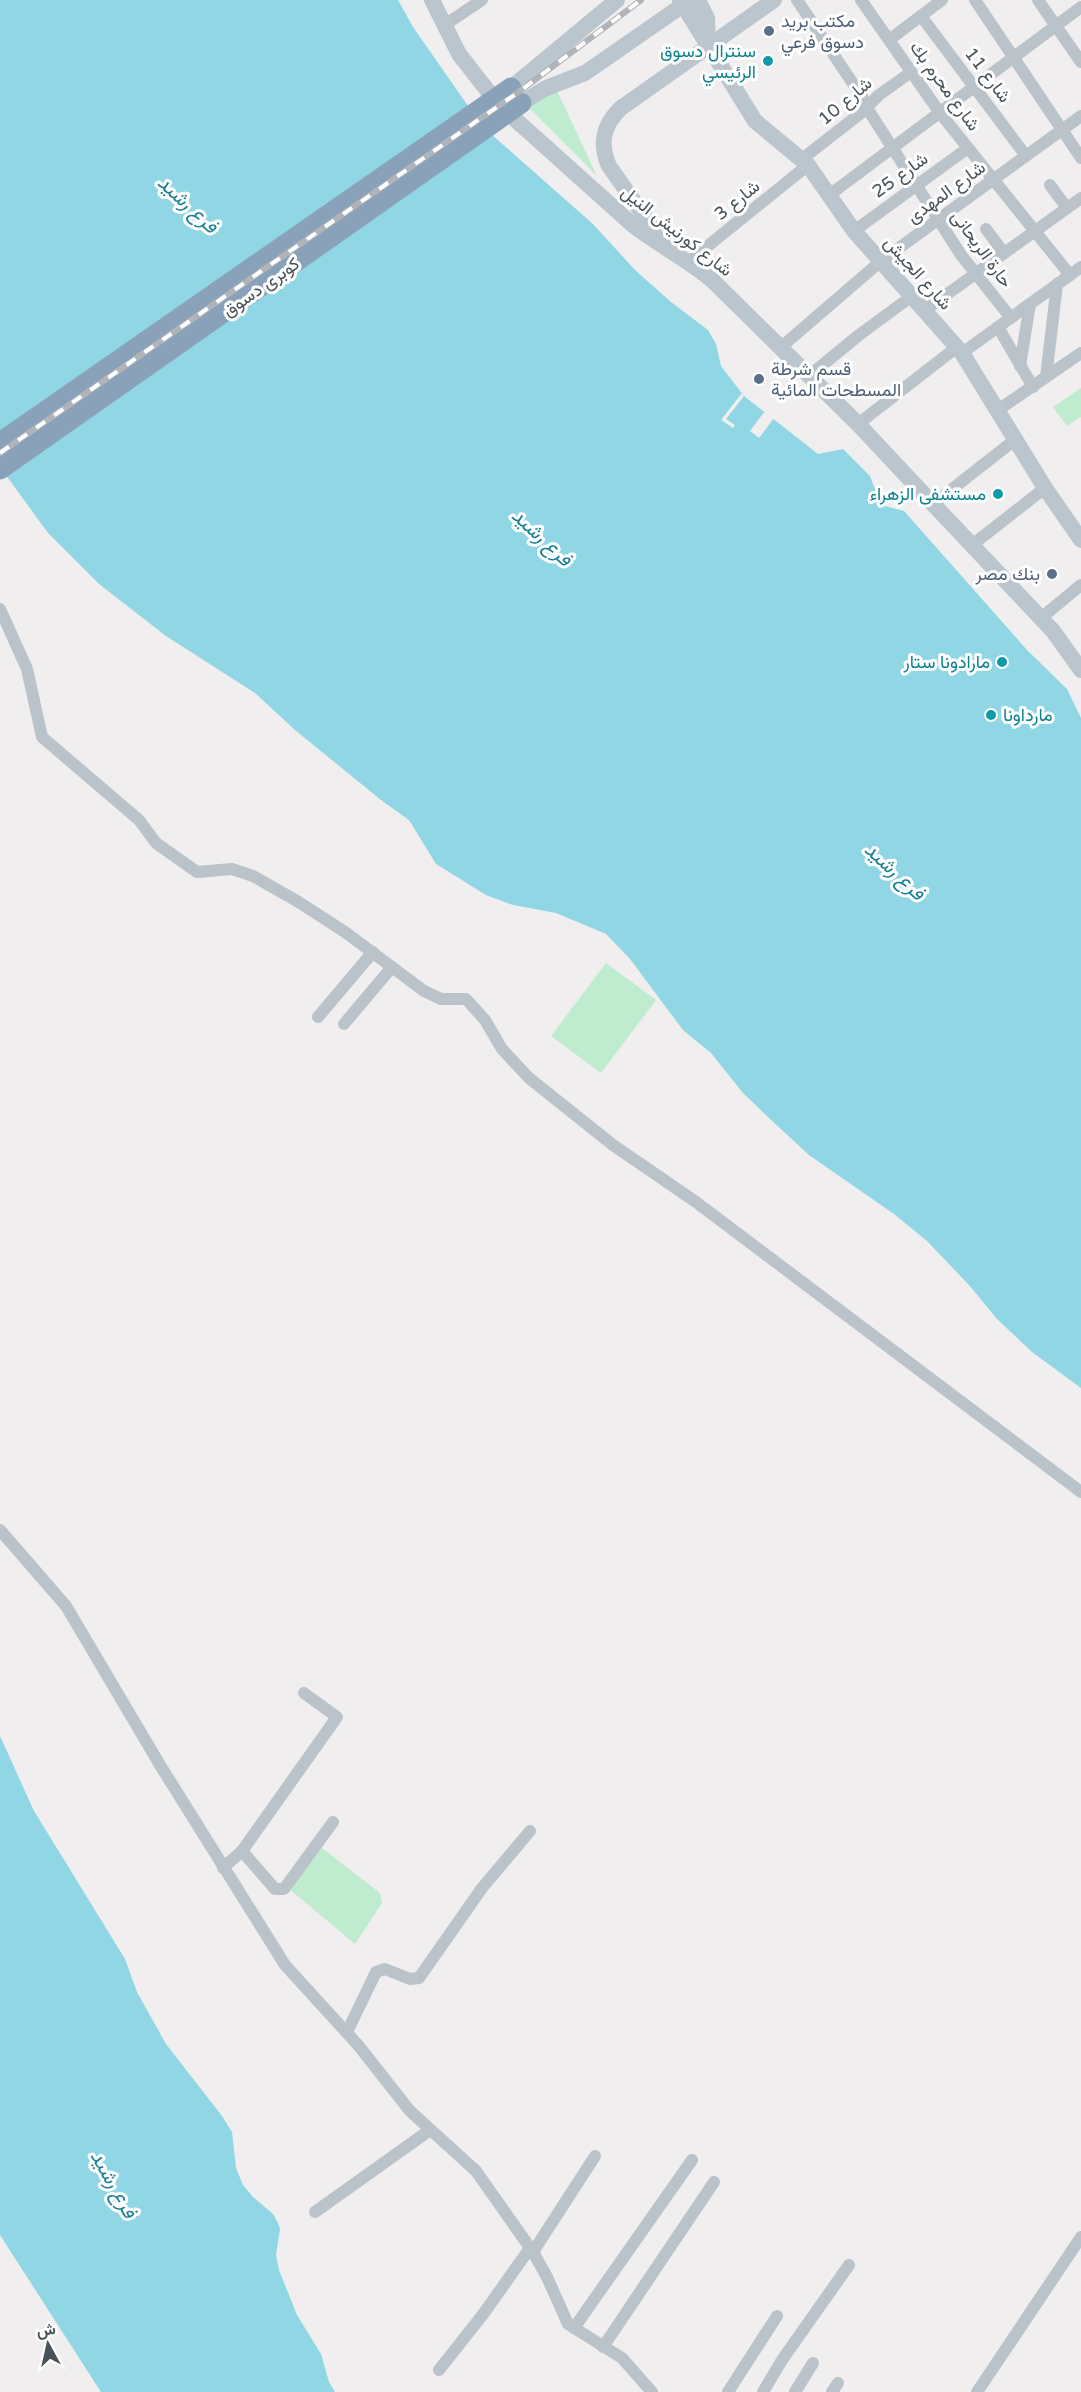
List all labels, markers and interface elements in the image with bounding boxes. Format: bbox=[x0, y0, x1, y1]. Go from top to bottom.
place label: مكتب بريد دسوق فرعي bbox=[781, 10, 864, 57]
marker: مكتب بريد دسوق فرعي bbox=[762, 24, 776, 38]
street label: شارع محرم بك bbox=[904, 37, 985, 136]
place label: سنترال دسوق الرئيسي bbox=[660, 40, 756, 87]
street label: شارع 11 bbox=[959, 43, 1016, 108]
marker: سنترال دسوق الرئيسي bbox=[761, 54, 775, 68]
street label: شارع 10 bbox=[814, 72, 877, 131]
street label: شارع 25 bbox=[868, 147, 933, 203]
street label: شارع المهدى bbox=[902, 156, 990, 229]
water label: فرع رشيد bbox=[152, 171, 223, 240]
street label: شارع 3 bbox=[710, 175, 765, 226]
street label: شارع كورنيش النيل bbox=[616, 181, 737, 282]
street label: حارة الريحانى bbox=[947, 206, 1017, 292]
street label: شارع الجيش bbox=[879, 232, 957, 315]
street label: كوبرى دسوق bbox=[218, 252, 304, 322]
place label: قسم شرطة المسطحات المائية bbox=[771, 358, 901, 401]
marker: قسم شرطة المسطحات المائية bbox=[752, 372, 766, 386]
place label: مستشفى الزهراء bbox=[870, 483, 986, 505]
marker: مستشفى الزهراء bbox=[991, 487, 1005, 501]
water label: فرع رشيد bbox=[506, 504, 577, 573]
place label: بنك مصر bbox=[975, 563, 1040, 585]
marker: بنك مصر bbox=[1045, 567, 1059, 581]
place label: مارادونا ستار bbox=[902, 651, 990, 673]
marker: مارادونا ستار bbox=[995, 655, 1009, 669]
place label: مارداونا bbox=[1003, 704, 1053, 726]
marker: مارداونا bbox=[984, 708, 998, 722]
water label: فرع رشيد bbox=[859, 838, 930, 907]
water label: فرع رشيد bbox=[84, 2147, 142, 2224]
north arrow bbox=[18, 2314, 78, 2374]
text: ش bbox=[35, 2319, 57, 2341]

